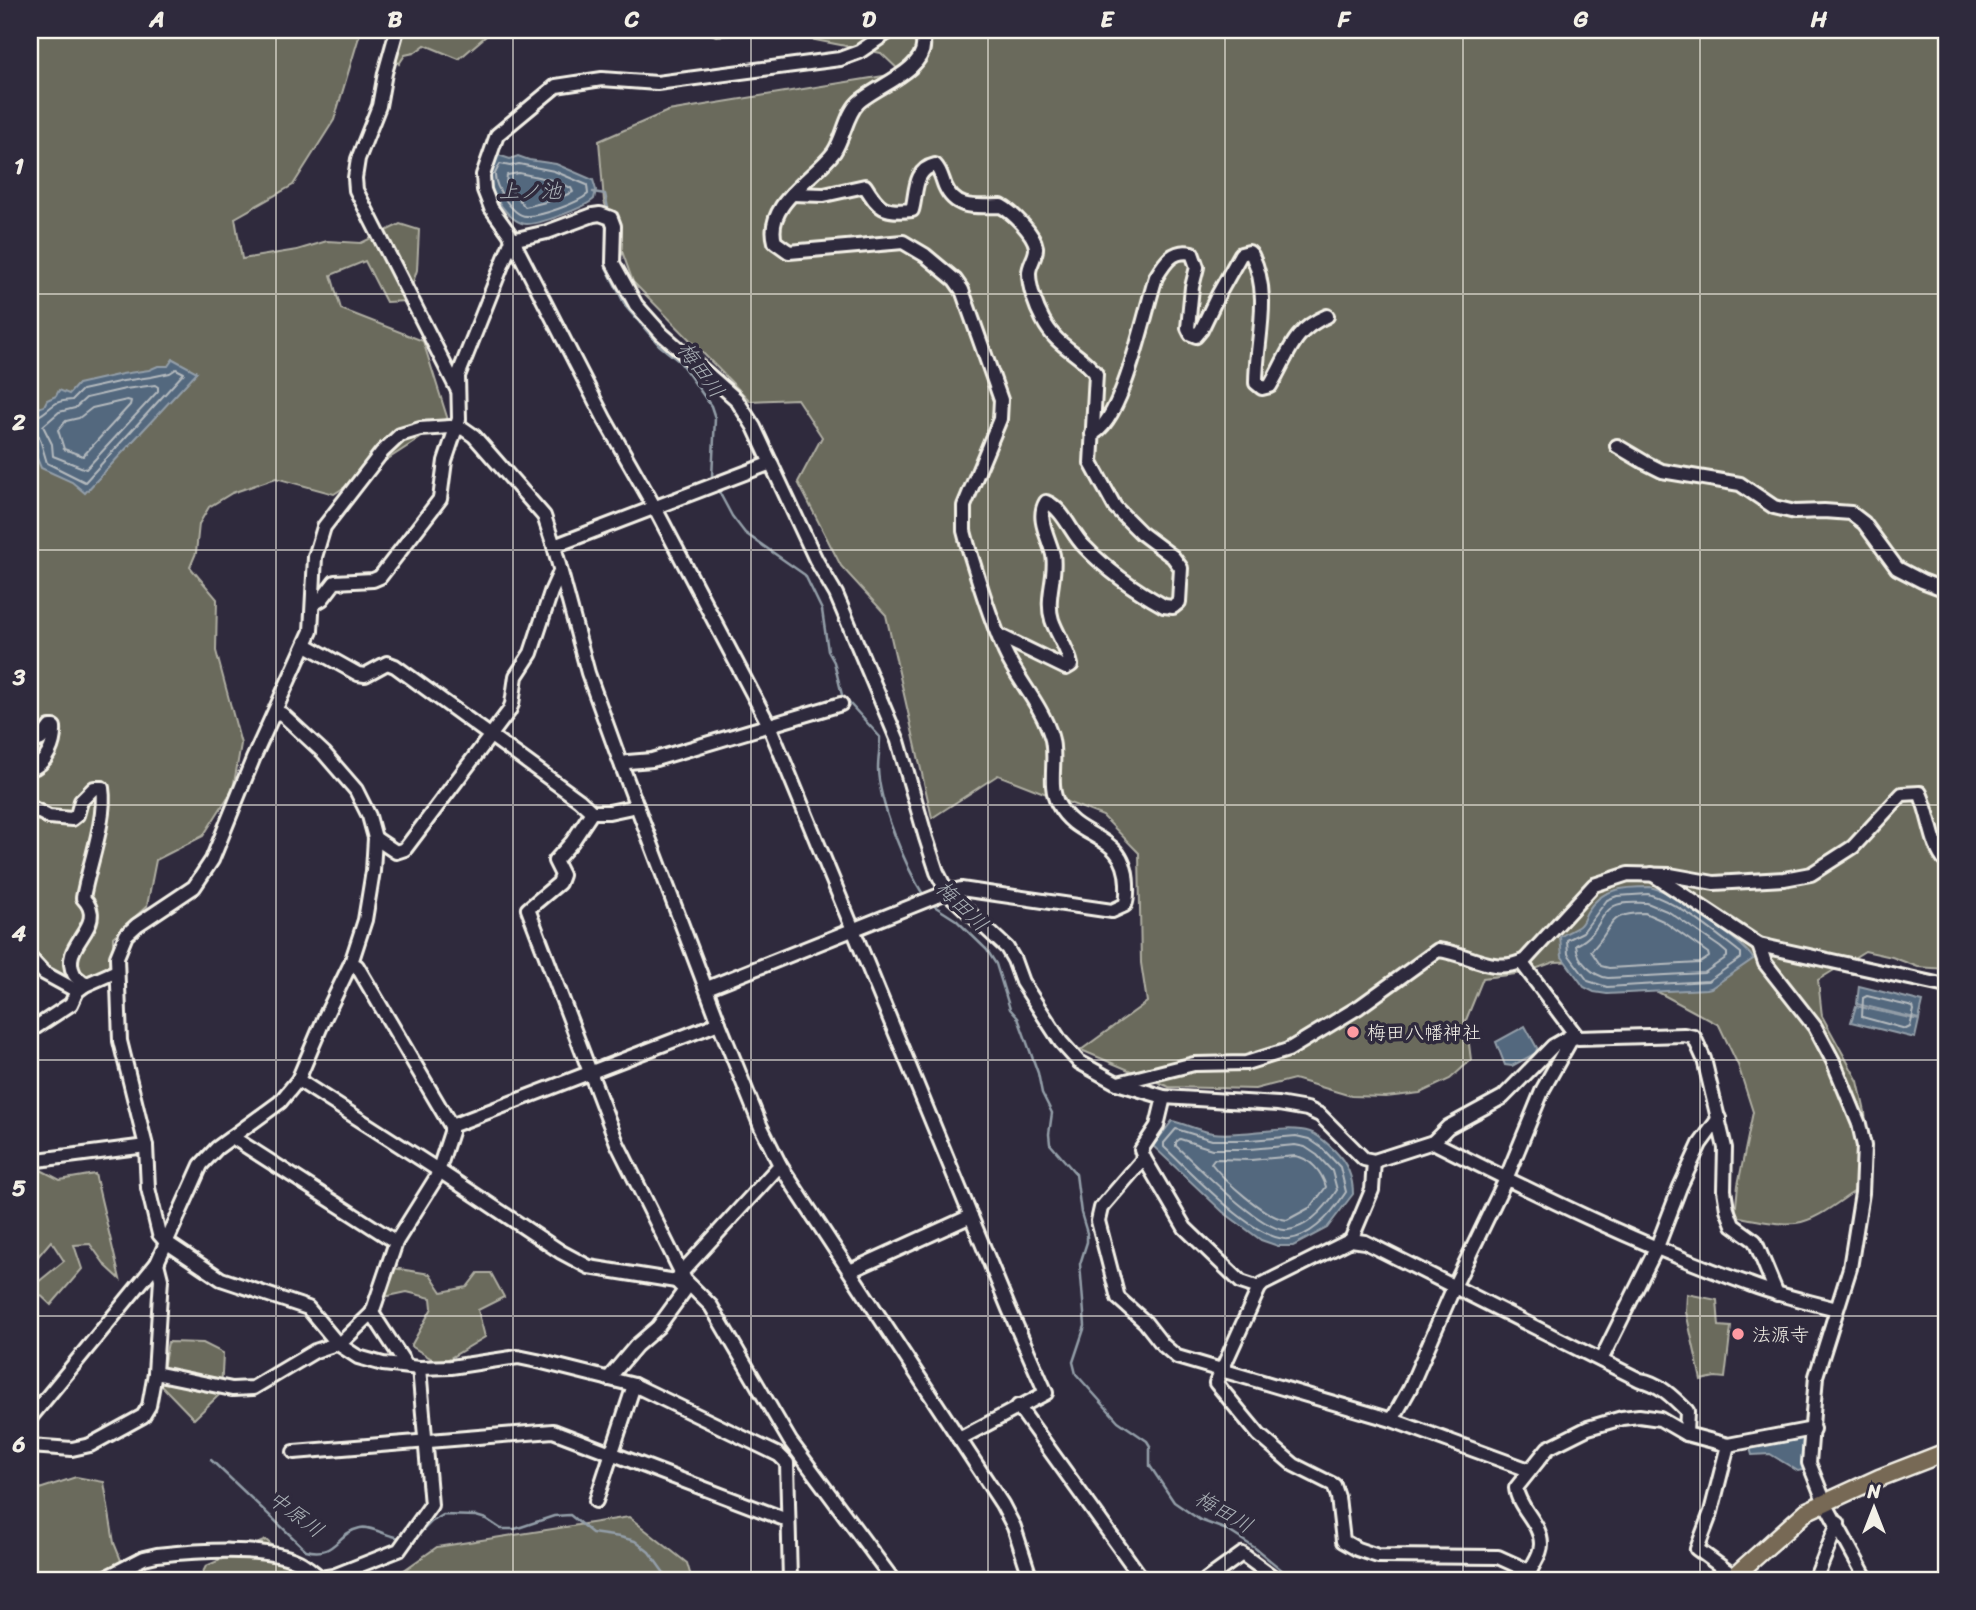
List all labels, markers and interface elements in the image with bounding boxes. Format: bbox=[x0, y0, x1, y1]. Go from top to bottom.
text: A bbox=[148, 0, 165, 40]
text: B bbox=[388, 0, 403, 40]
text: C bbox=[624, 0, 640, 40]
text: D bbox=[862, 0, 877, 40]
text: E bbox=[1101, 0, 1116, 40]
text: F bbox=[1337, 0, 1352, 40]
text: G bbox=[1573, 0, 1589, 40]
text: H bbox=[1810, 0, 1828, 40]
text: 1 bbox=[14, 146, 24, 187]
water label: 上ノ池 bbox=[499, 172, 562, 210]
water label: 梅田川 bbox=[667, 333, 735, 407]
text: 2 bbox=[11, 402, 26, 443]
text: 3 bbox=[12, 657, 26, 698]
water label: 梅田川 bbox=[926, 870, 998, 942]
text: 4 bbox=[11, 913, 27, 954]
place label: 梅田八幡神社 bbox=[1367, 1016, 1481, 1049]
marker: 梅田八幡神社 bbox=[1345, 1024, 1361, 1040]
text: 5 bbox=[12, 1168, 26, 1209]
place label: 法源寺 bbox=[1752, 1318, 1809, 1351]
marker: 法源寺 bbox=[1730, 1326, 1746, 1342]
text: 6 bbox=[11, 1424, 26, 1465]
north arrow bbox=[1840, 1474, 1910, 1544]
text: N bbox=[1866, 1475, 1881, 1508]
water label: 中原川 bbox=[259, 1480, 333, 1548]
water label: 梅田川 bbox=[1187, 1480, 1261, 1544]

